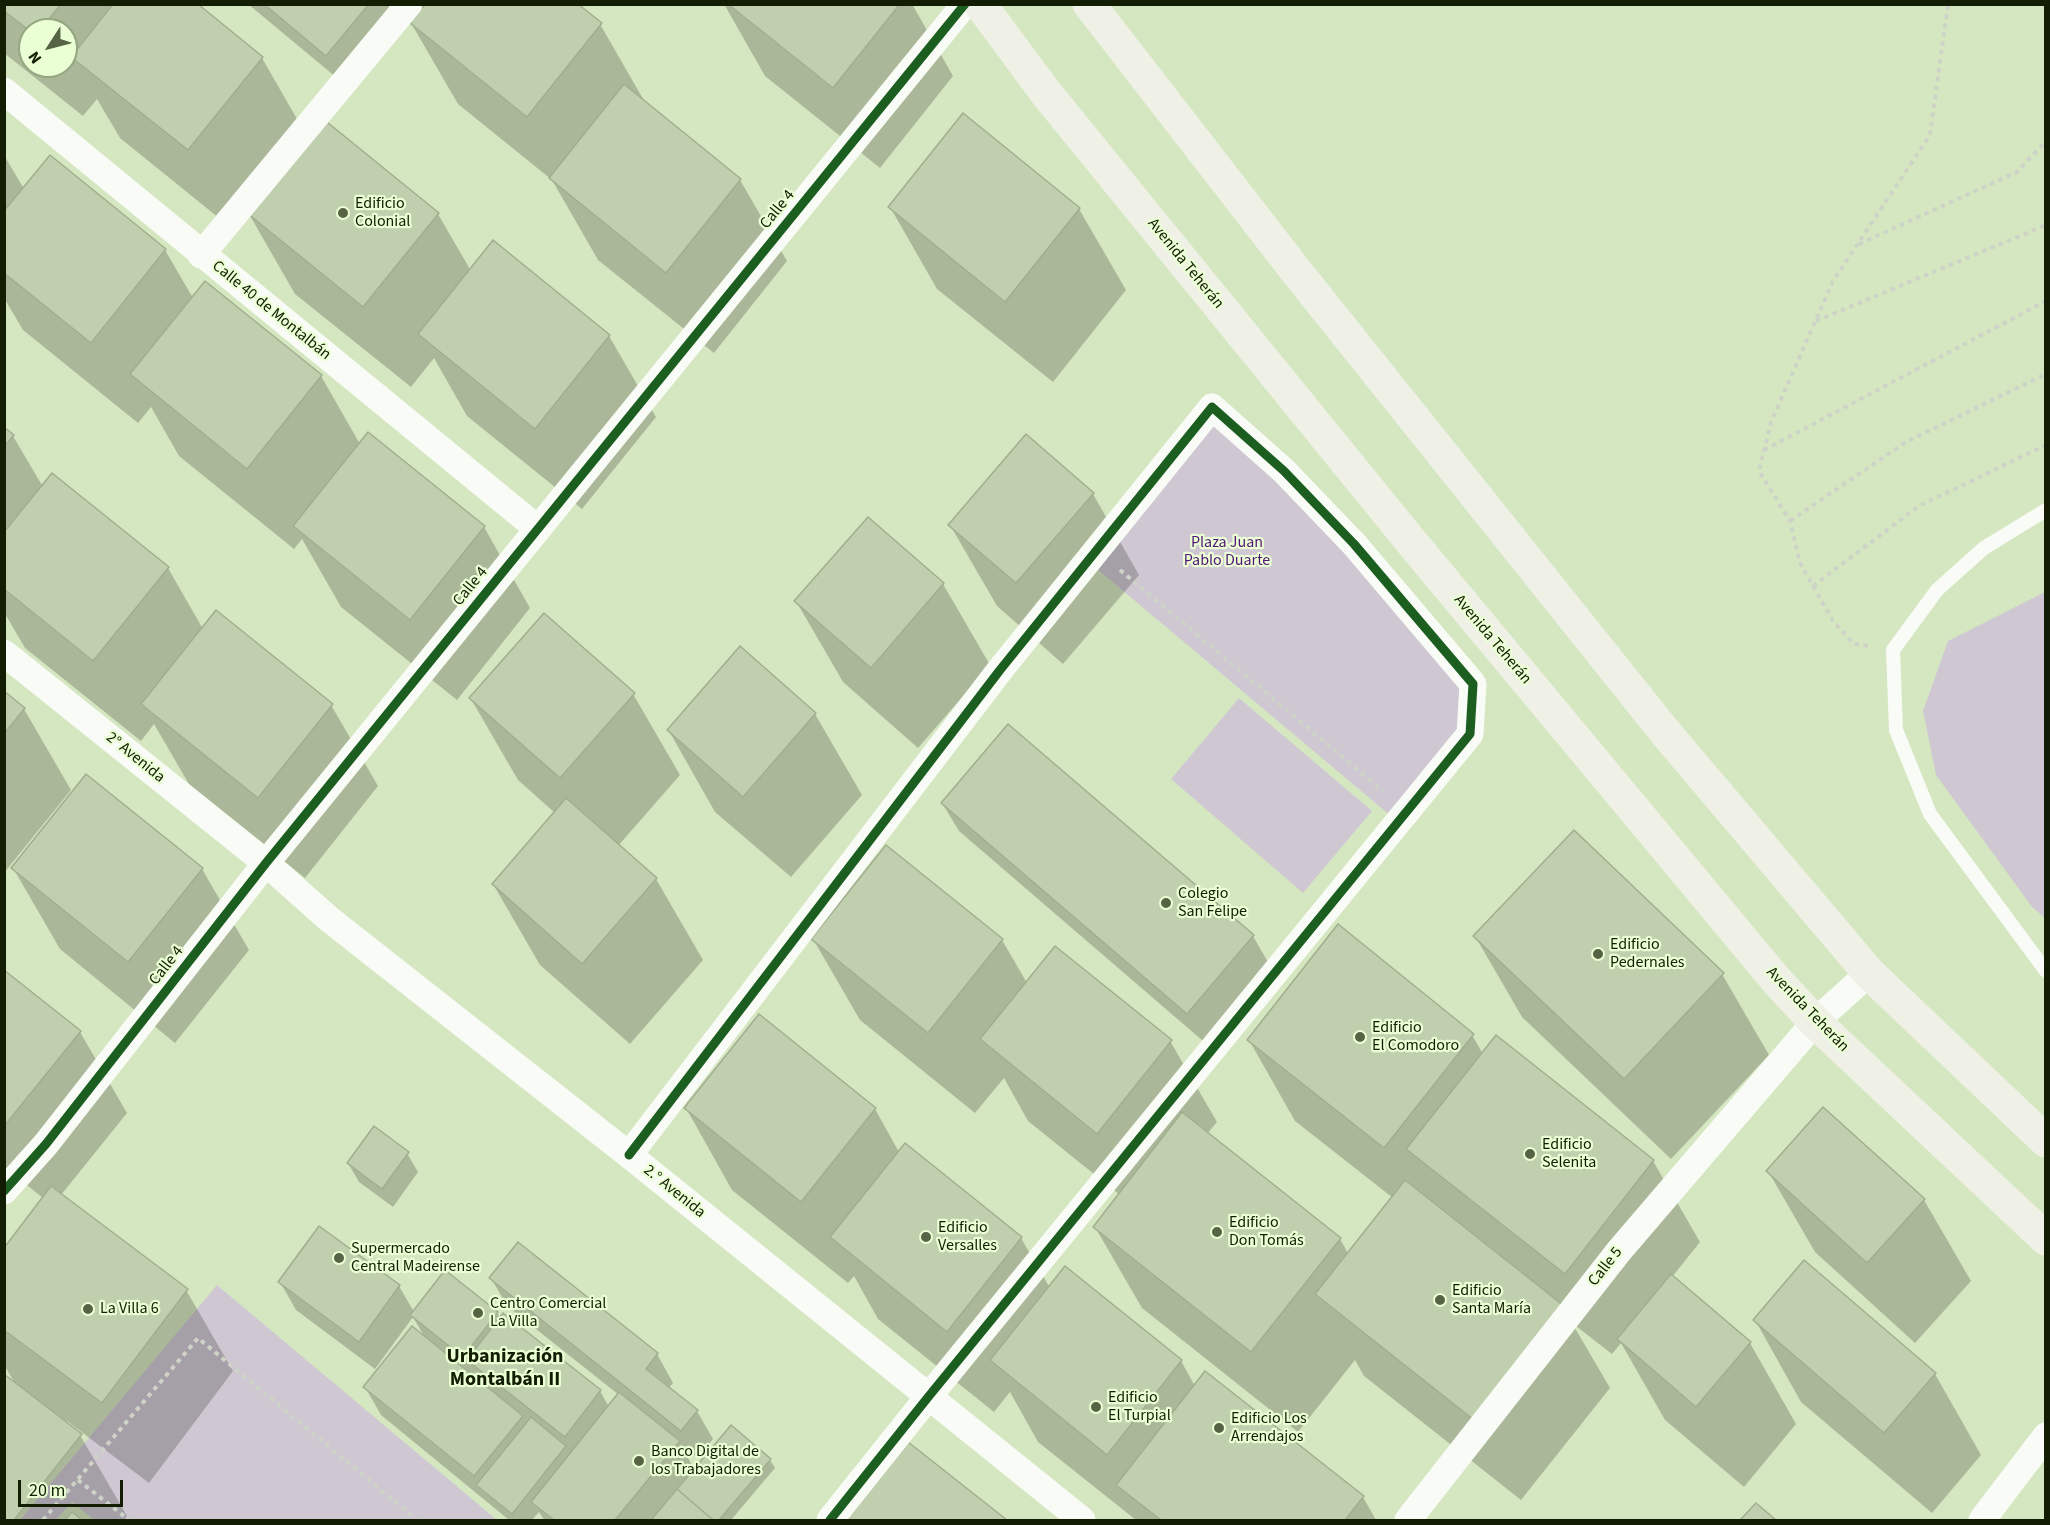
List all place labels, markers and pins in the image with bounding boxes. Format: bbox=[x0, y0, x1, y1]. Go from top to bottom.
place label: Edificio Colonial bbox=[355, 194, 410, 232]
marker: Edificio Colonial bbox=[336, 206, 350, 220]
place label: Colegio San Felipe bbox=[1178, 884, 1247, 922]
marker: Colegio San Felipe bbox=[1159, 896, 1173, 910]
place label: Edificio Pedernales bbox=[1610, 935, 1685, 973]
marker: Edificio Pedernales bbox=[1591, 947, 1605, 961]
place label: Edificio El Comodoro bbox=[1372, 1018, 1459, 1056]
marker: Edificio El Comodoro bbox=[1353, 1030, 1367, 1044]
place label: Edificio Selenita bbox=[1542, 1135, 1596, 1173]
marker: Edificio Selenita bbox=[1523, 1147, 1537, 1161]
place label: Edificio Don Tomás bbox=[1229, 1213, 1304, 1251]
place label: Edificio Versalles bbox=[938, 1218, 997, 1256]
marker: Edificio Don Tomás bbox=[1210, 1225, 1224, 1239]
marker: Edificio Versalles bbox=[919, 1230, 933, 1244]
place label: Supermercado Central Madeirense bbox=[351, 1239, 480, 1277]
marker: Supermercado Central Madeirense bbox=[332, 1251, 346, 1265]
place label: Edificio Santa María bbox=[1452, 1281, 1531, 1319]
marker: Edificio Santa María bbox=[1433, 1293, 1447, 1307]
place label: Centro Comercial La Villa bbox=[490, 1294, 606, 1332]
place label: La Villa 6 bbox=[100, 1299, 159, 1319]
marker: La Villa 6 bbox=[81, 1302, 95, 1316]
marker: Centro Comercial La Villa bbox=[471, 1306, 485, 1320]
place label: Edificio El Turpial bbox=[1108, 1388, 1171, 1426]
marker: Edificio El Turpial bbox=[1089, 1400, 1103, 1414]
place label: Edificio Los Arrendajos bbox=[1231, 1409, 1307, 1447]
marker: Edificio Los Arrendajos bbox=[1212, 1421, 1226, 1435]
place label: Banco Digital de los Trabajadores bbox=[651, 1442, 761, 1480]
marker: Banco Digital de los Trabajadores bbox=[632, 1454, 646, 1468]

